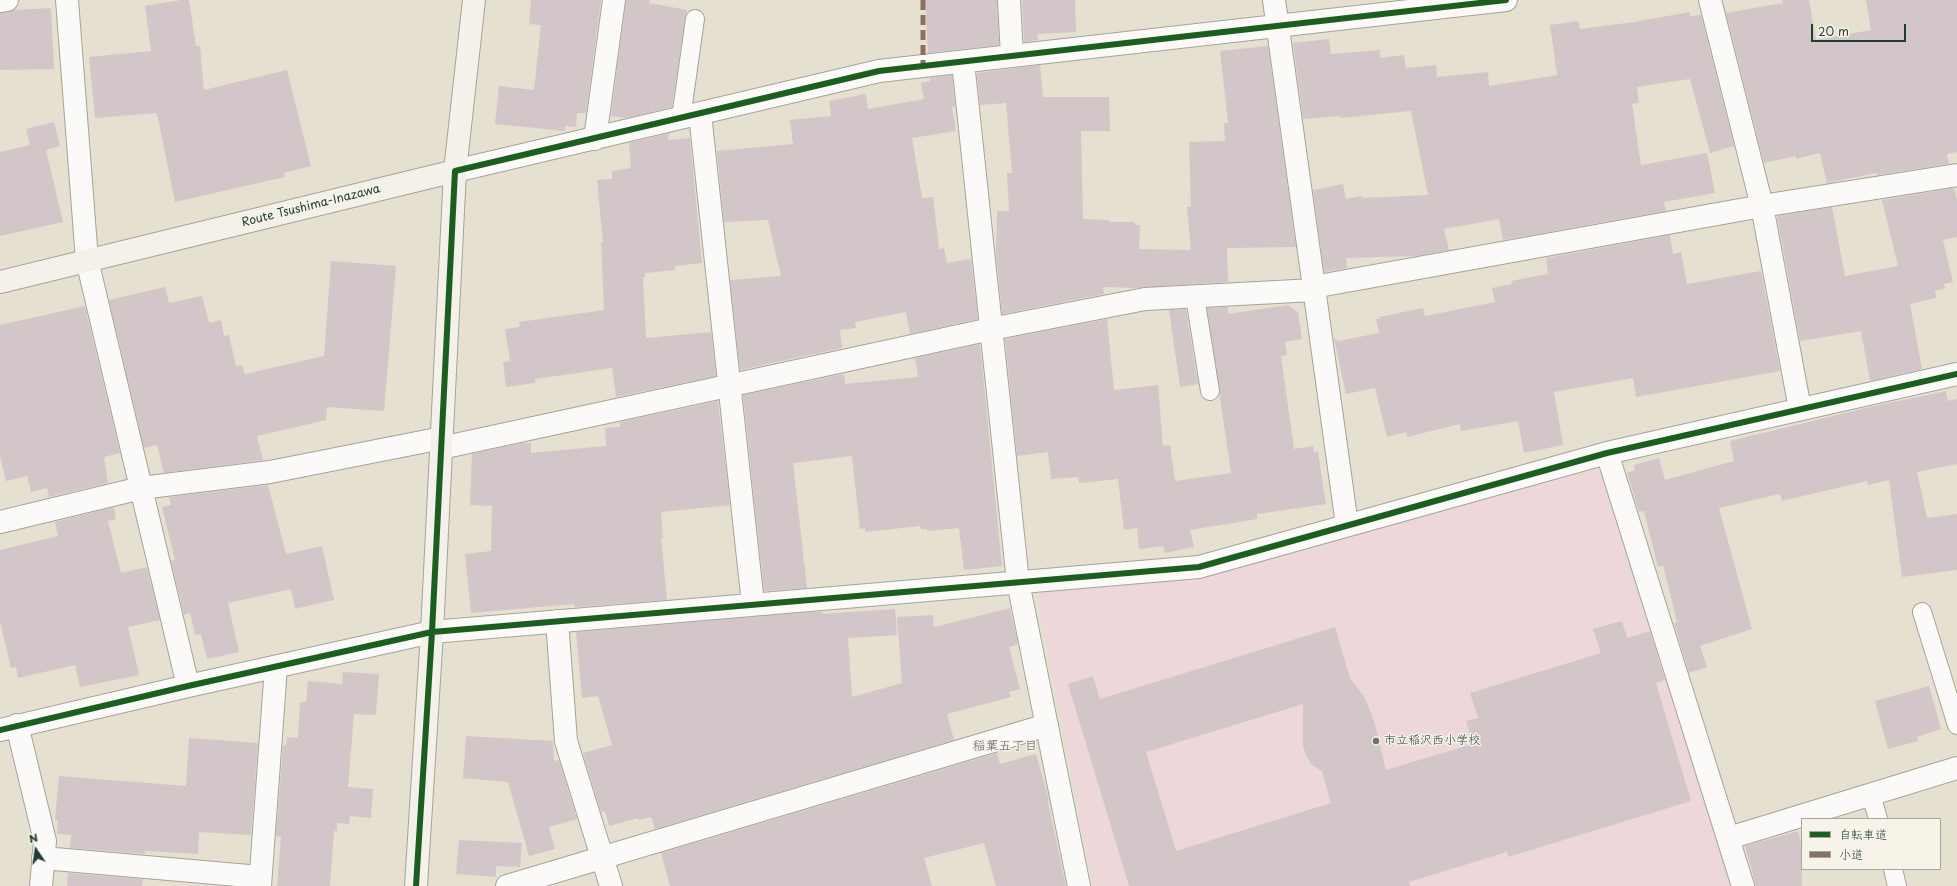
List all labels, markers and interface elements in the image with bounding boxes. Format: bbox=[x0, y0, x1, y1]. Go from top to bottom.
scale bar bbox=[1813, 16, 1908, 42]
text: 20 m bbox=[1818, 22, 1849, 40]
street label: Route Tsushima-Inazawa bbox=[240, 182, 382, 230]
place label: 市立稲沢西小学校 bbox=[1384, 734, 1480, 748]
marker: 市立稲沢西小学校 bbox=[1371, 736, 1381, 746]
district label: 稲葉五丁目 bbox=[973, 738, 1037, 754]
legend bbox=[1801, 818, 1941, 870]
text: 自転車道 bbox=[1839, 825, 1887, 843]
text: N bbox=[27, 829, 39, 847]
north arrow bbox=[16, 830, 56, 870]
text: 小道 bbox=[1839, 845, 1863, 863]

